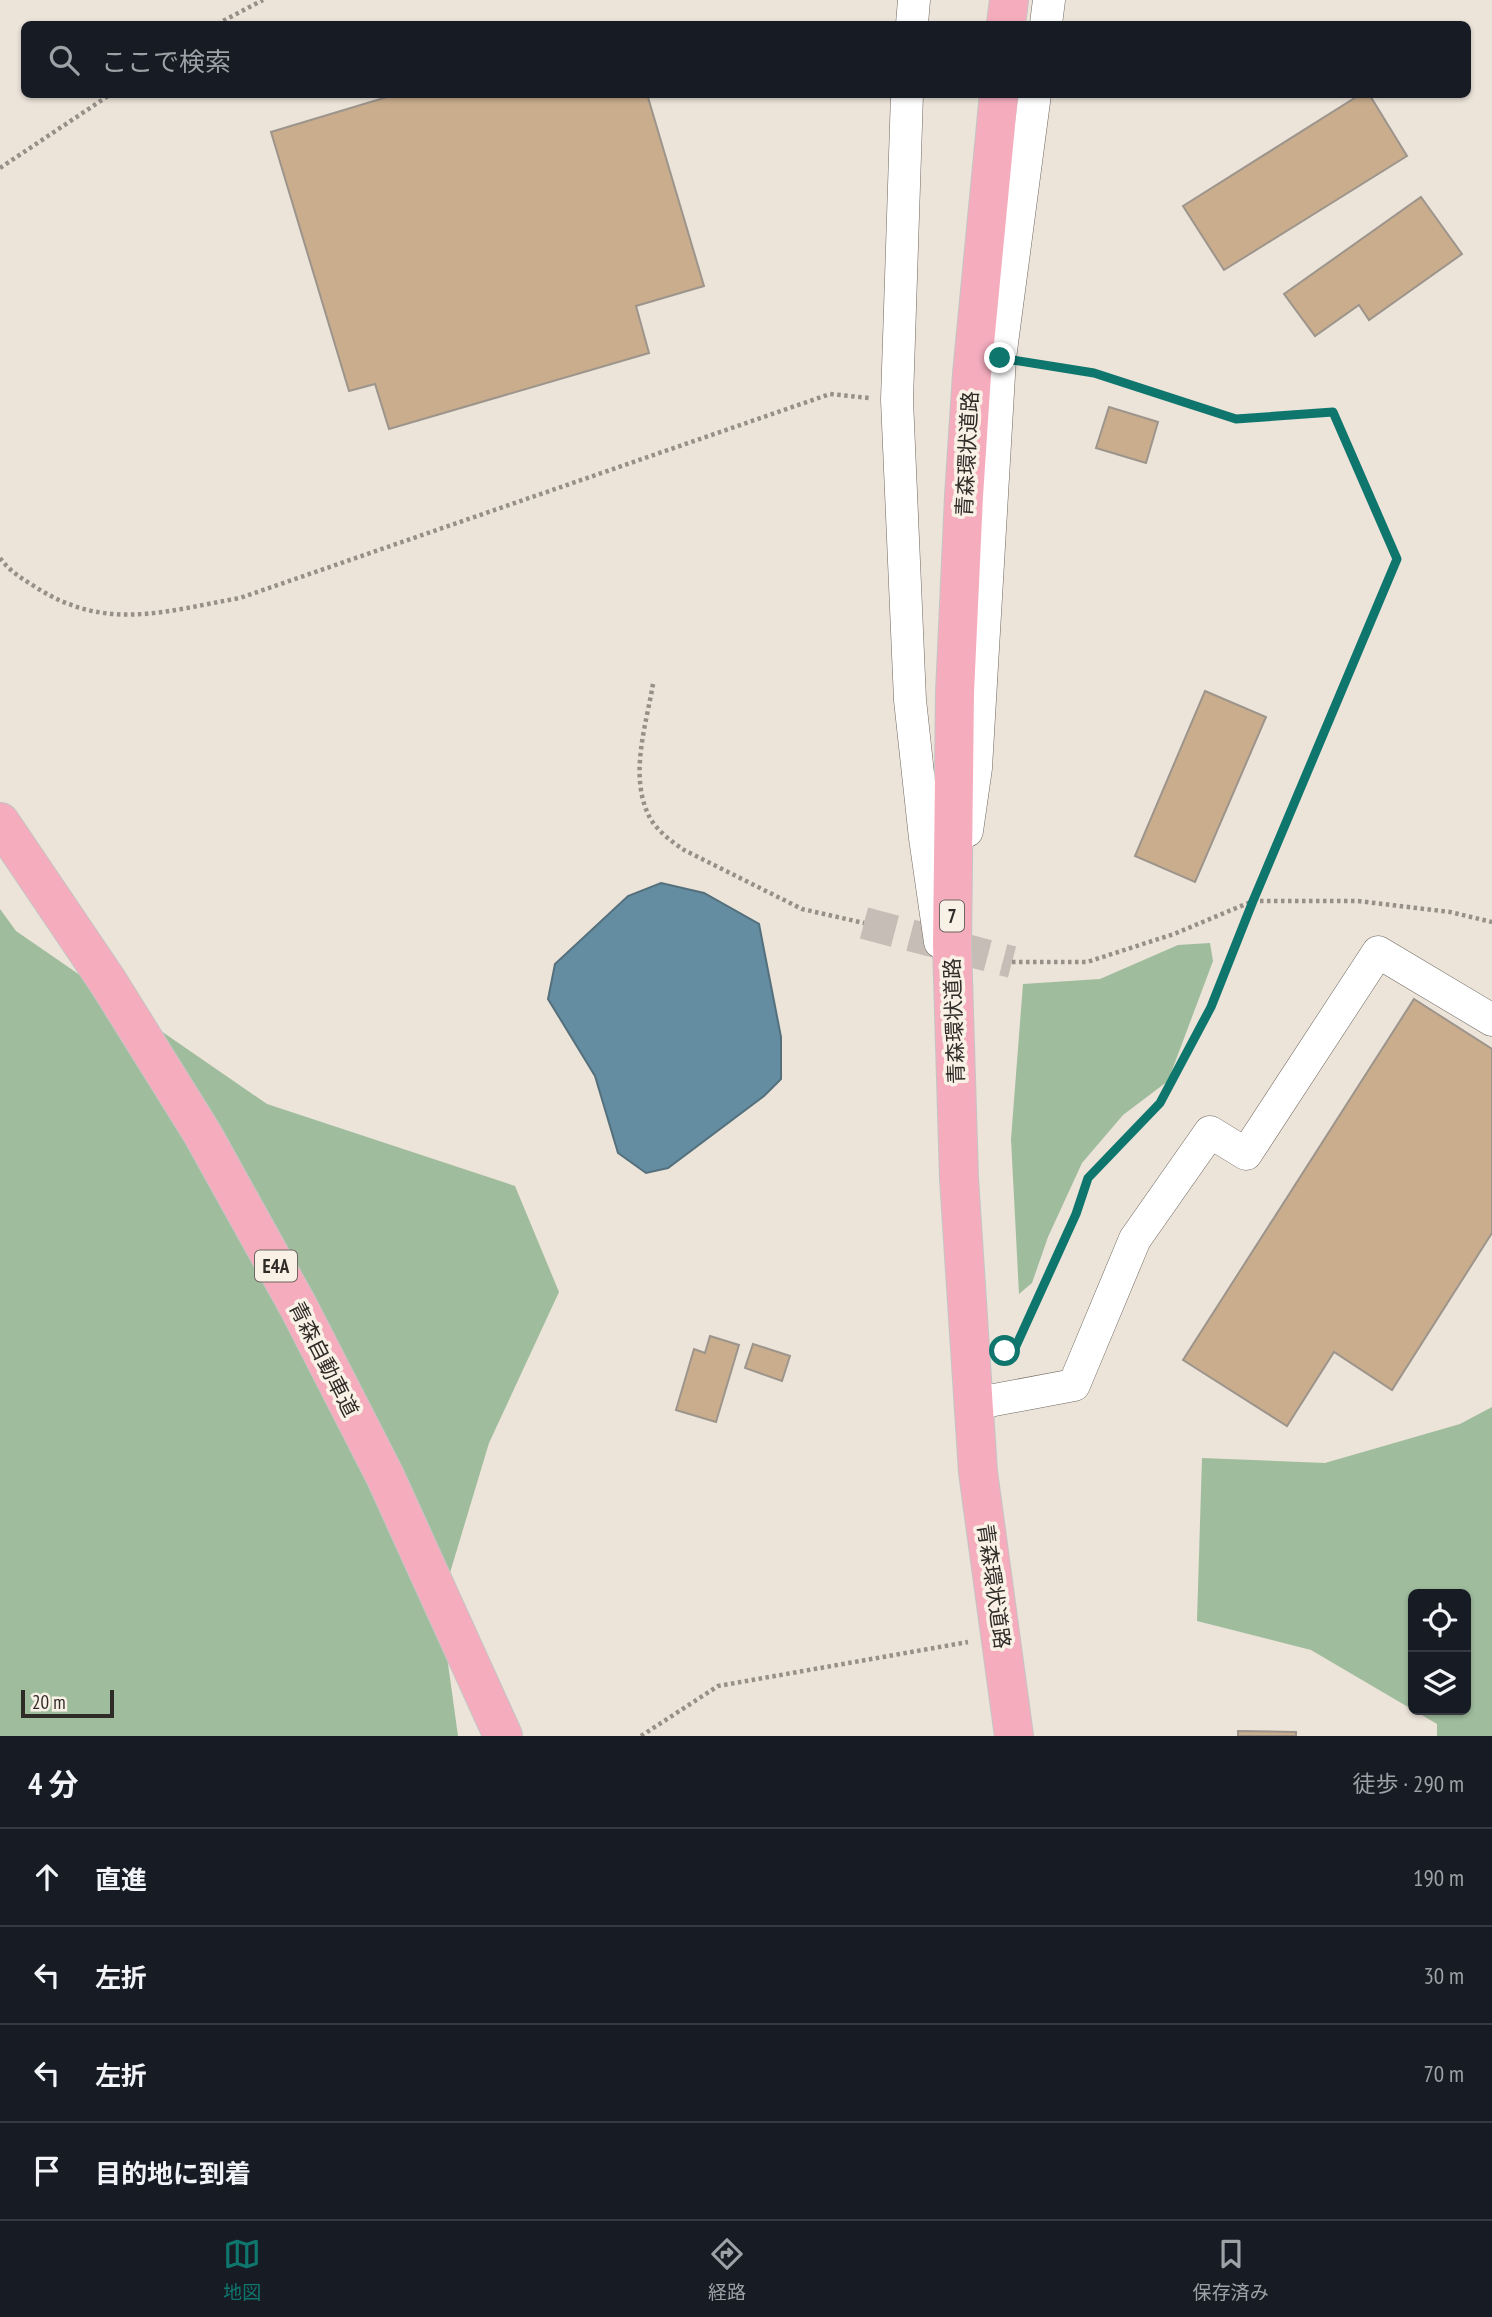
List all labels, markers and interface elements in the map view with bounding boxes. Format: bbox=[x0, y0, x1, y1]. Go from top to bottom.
search box bbox=[21, 21, 1471, 98]
icon: search bbox=[45, 41, 83, 79]
text: ここで検索 bbox=[101, 45, 231, 78]
route end bbox=[984, 342, 1015, 373]
street label: 青森環状道路 bbox=[950, 390, 984, 518]
road number: 7 bbox=[940, 900, 964, 932]
street label: 青森環状道路 bbox=[938, 958, 970, 1084]
road number: E4A bbox=[255, 1250, 297, 1282]
street label: 青森自動車道 bbox=[283, 1297, 365, 1421]
route start bbox=[989, 1335, 1020, 1366]
street label: 青森環状道路 bbox=[972, 1522, 1016, 1650]
map controls bbox=[1408, 1589, 1471, 1715]
button: locate bbox=[1408, 1589, 1471, 1652]
button: layers bbox=[1408, 1652, 1471, 1715]
scale bar bbox=[21, 1687, 114, 1719]
text: 20 m bbox=[32, 1690, 66, 1714]
text: 4 分 bbox=[28, 1764, 79, 1803]
text: 徒歩 · 290 m bbox=[1352, 1769, 1464, 1798]
icon: ahead bbox=[28, 1858, 66, 1896]
text: 直進 bbox=[95, 1863, 147, 1896]
text: 190 m bbox=[1413, 1863, 1464, 1892]
icon: left bbox=[28, 1956, 66, 1994]
text: 左折 bbox=[95, 1961, 147, 1994]
text: 30 m bbox=[1423, 1961, 1464, 1990]
icon: left bbox=[28, 2054, 66, 2092]
text: 左折 bbox=[95, 2059, 147, 2092]
text: 70 m bbox=[1423, 2059, 1464, 2088]
icon: arrive bbox=[28, 2152, 66, 2190]
text: 目的地に到着 bbox=[95, 2157, 251, 2190]
tab: 地図 bbox=[223, 2235, 261, 2304]
tab: 経路 bbox=[708, 2235, 746, 2304]
tab: 保存済み bbox=[1193, 2235, 1269, 2304]

